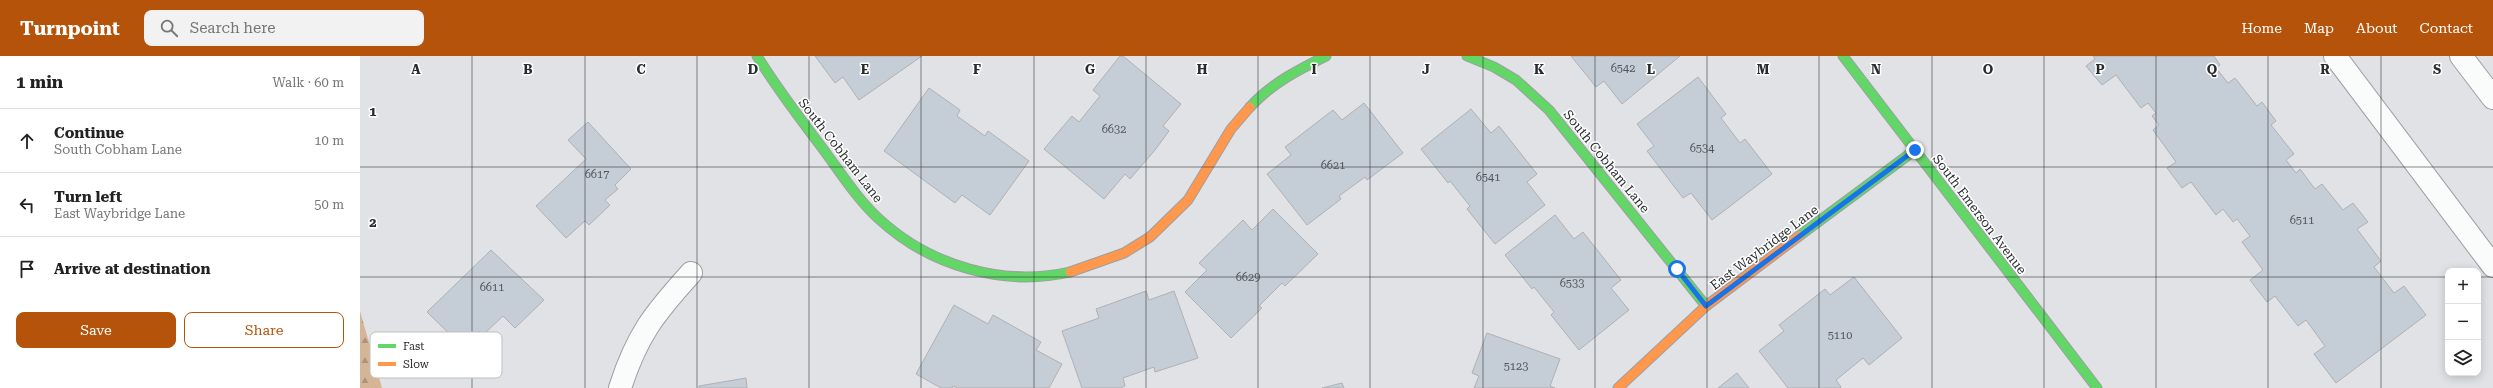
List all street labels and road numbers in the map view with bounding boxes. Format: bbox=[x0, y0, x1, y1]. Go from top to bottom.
street label: South Cobham Lane bbox=[795, 95, 886, 205]
street label: South Cobham Lane bbox=[1561, 107, 1653, 216]
street label: South Emerson Avenue bbox=[1930, 151, 2030, 277]
street label: East Waybridge Lane bbox=[1707, 202, 1821, 293]

